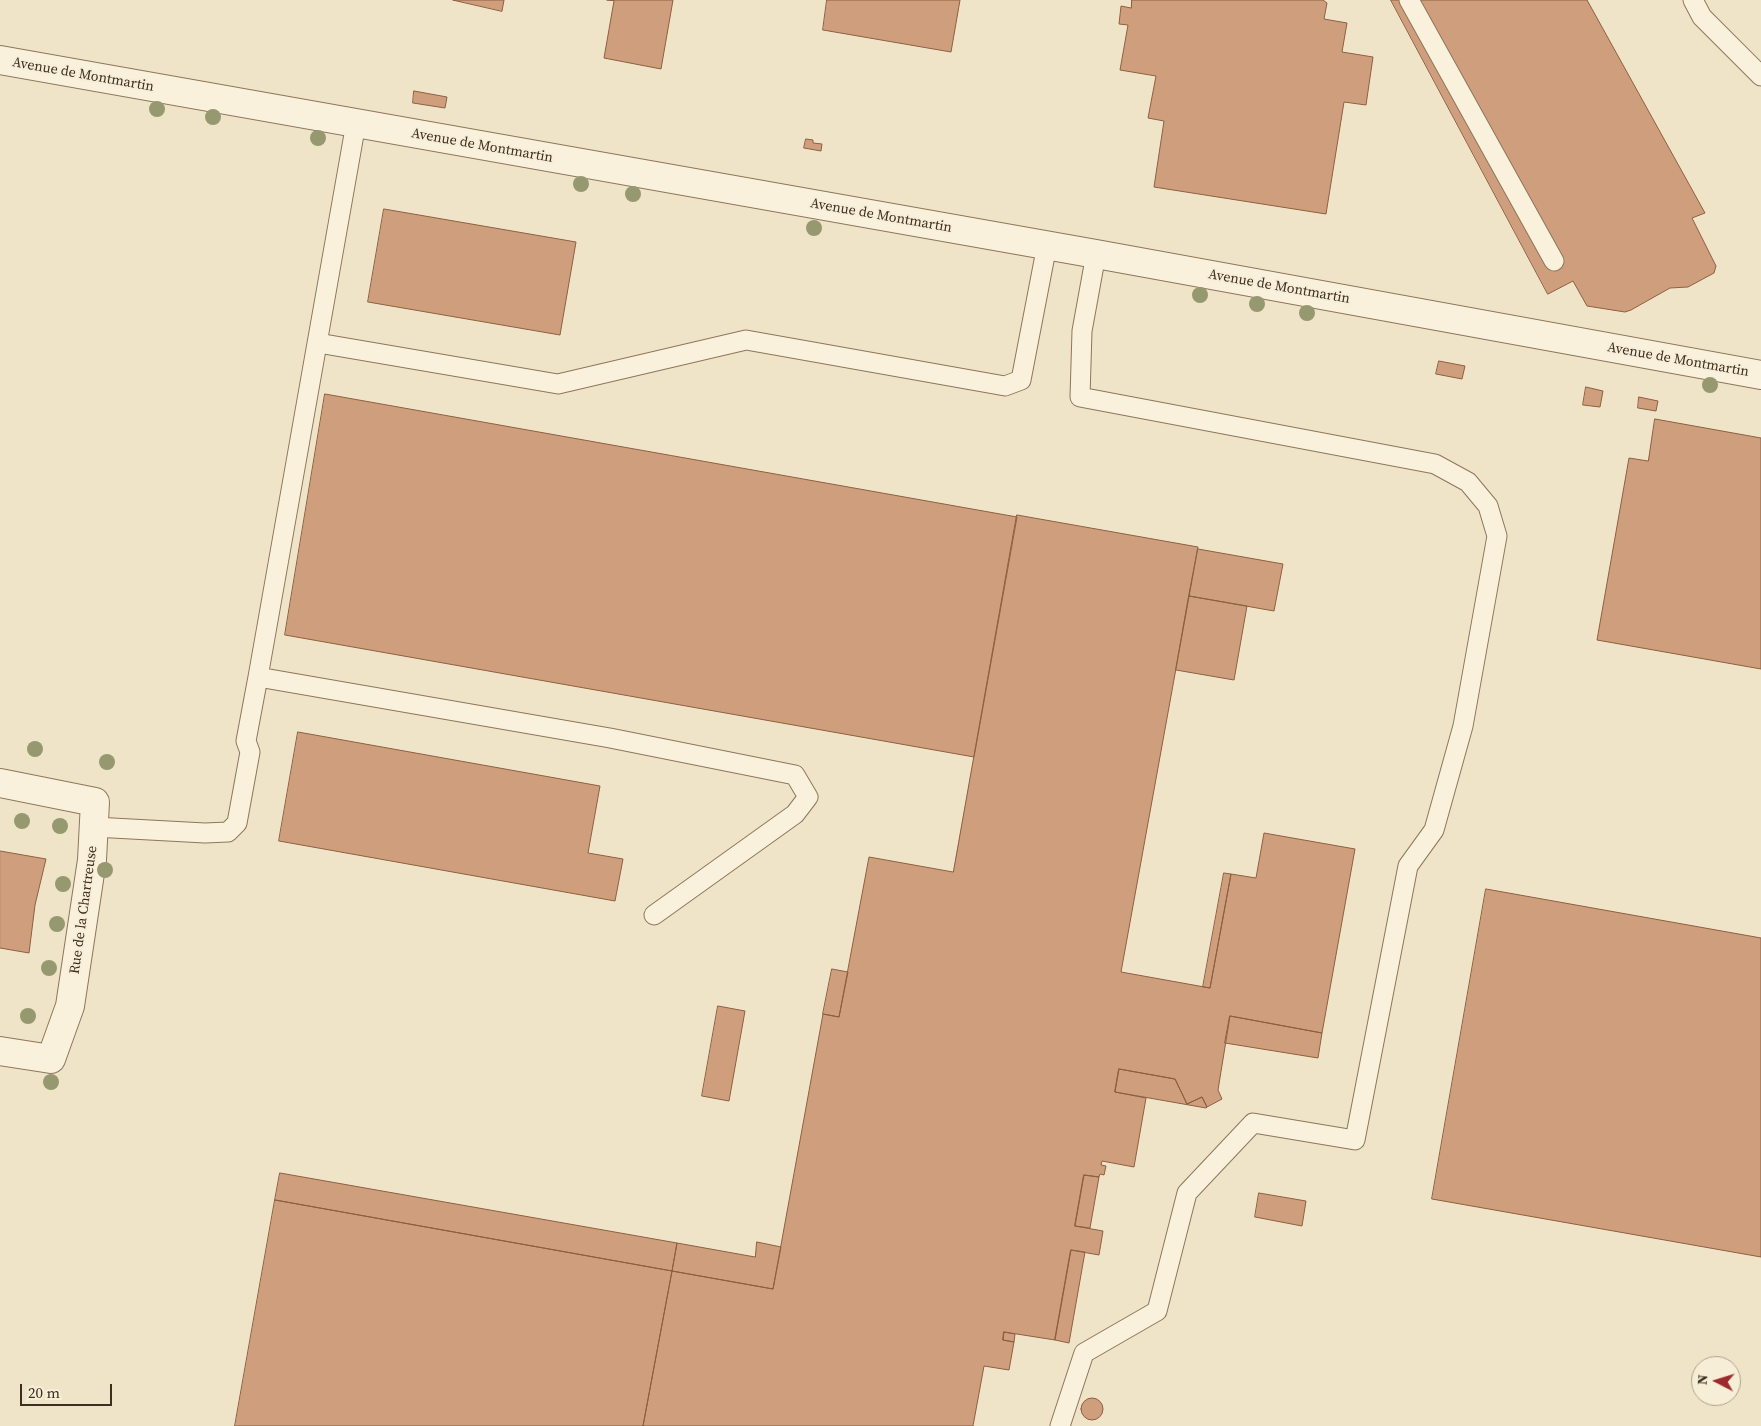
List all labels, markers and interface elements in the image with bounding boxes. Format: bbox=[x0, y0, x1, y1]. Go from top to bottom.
street label: Avenue de Montmartin bbox=[11, 54, 155, 96]
street label: Avenue de Montmartin bbox=[410, 125, 554, 167]
street label: Avenue de Montmartin bbox=[809, 195, 953, 237]
street label: Avenue de Montmartin bbox=[1207, 266, 1351, 308]
street label: Avenue de Montmartin bbox=[1606, 339, 1750, 381]
street label: Rue de la Chartreuse bbox=[67, 845, 101, 975]
north arrow bbox=[1691, 1356, 1741, 1406]
scale bar bbox=[22, 1374, 115, 1406]
text: N bbox=[1692, 1374, 1712, 1386]
text: 20 m bbox=[28, 1382, 60, 1403]

